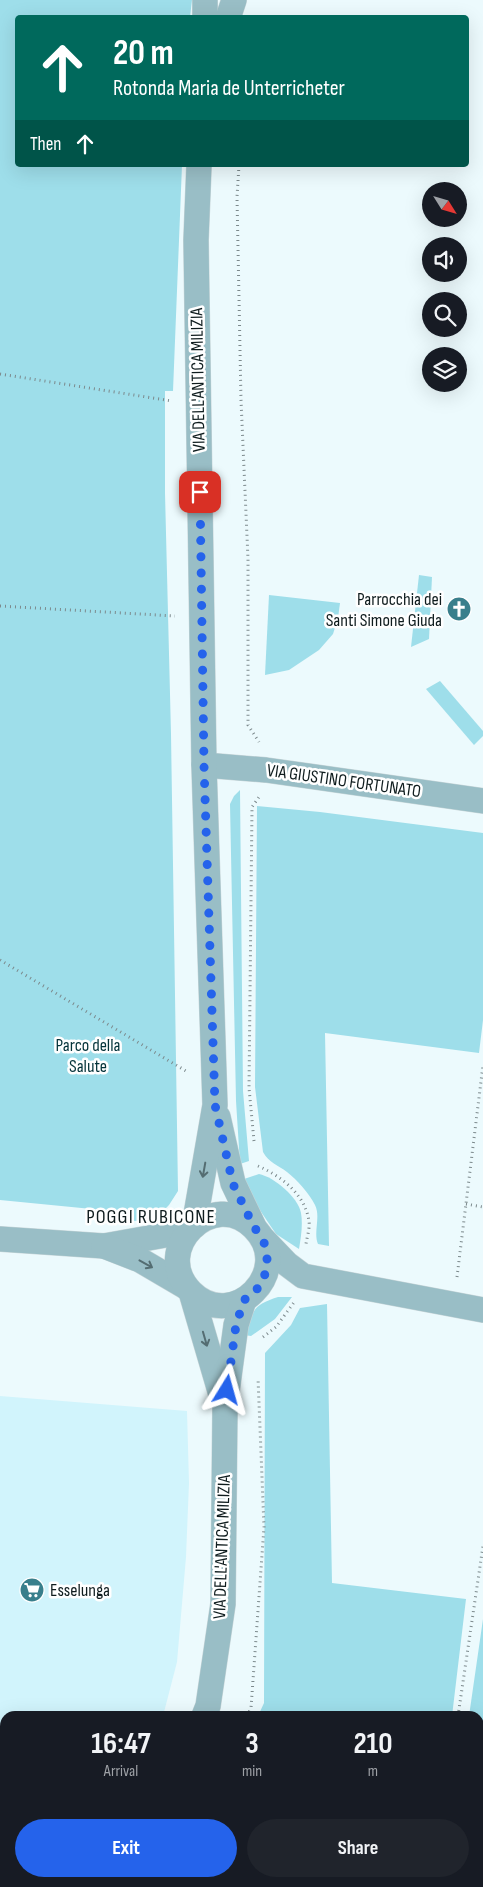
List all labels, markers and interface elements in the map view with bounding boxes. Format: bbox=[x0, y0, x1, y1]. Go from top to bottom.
text: 20 m bbox=[113, 32, 174, 75]
icon: ahead bbox=[30, 35, 95, 100]
text: Rotonda Maria de Unterricheter bbox=[113, 75, 345, 102]
icon: ahead bbox=[71, 130, 99, 158]
text: Then bbox=[30, 133, 61, 156]
north arrow bbox=[422, 182, 468, 228]
map controls bbox=[422, 182, 467, 392]
button: sound bbox=[422, 237, 467, 282]
button: search bbox=[422, 292, 467, 337]
street label: VIA DELL'ANTICA MILIZIA bbox=[186, 307, 210, 452]
button: layers bbox=[422, 347, 467, 392]
pin bbox=[179, 471, 221, 513]
icon: arrive bbox=[186, 478, 214, 506]
place label: Parrocchia dei Santi Simone Giuda bbox=[326, 589, 442, 631]
church icon: Parrocchia dei Santi Simone Giuda bbox=[446, 596, 472, 622]
street label: VIA GIUSTINO FORTUNATO bbox=[266, 760, 422, 802]
park label: Parco della Salute bbox=[56, 1035, 121, 1077]
one-way arrow bbox=[199, 1162, 209, 1178]
district label: POGGI RUBICONE bbox=[86, 1205, 216, 1229]
one-way arrow bbox=[138, 1260, 153, 1269]
one-way arrow bbox=[200, 1330, 210, 1346]
position arrow bbox=[200, 1363, 252, 1415]
street label: VIA DELL'ANTICA MILIZIA bbox=[209, 1474, 235, 1619]
supermarket icon: Esselunga bbox=[19, 1577, 45, 1603]
place label: Esselunga bbox=[50, 1580, 110, 1601]
text: 16:47 bbox=[91, 1726, 151, 1762]
text: 3 bbox=[245, 1726, 259, 1762]
text: 210 bbox=[353, 1726, 393, 1762]
text: Arrival bbox=[104, 1762, 138, 1781]
text: min bbox=[242, 1762, 262, 1781]
text: m bbox=[368, 1762, 378, 1781]
button: Exit bbox=[15, 1819, 237, 1877]
button: Share bbox=[247, 1819, 469, 1877]

